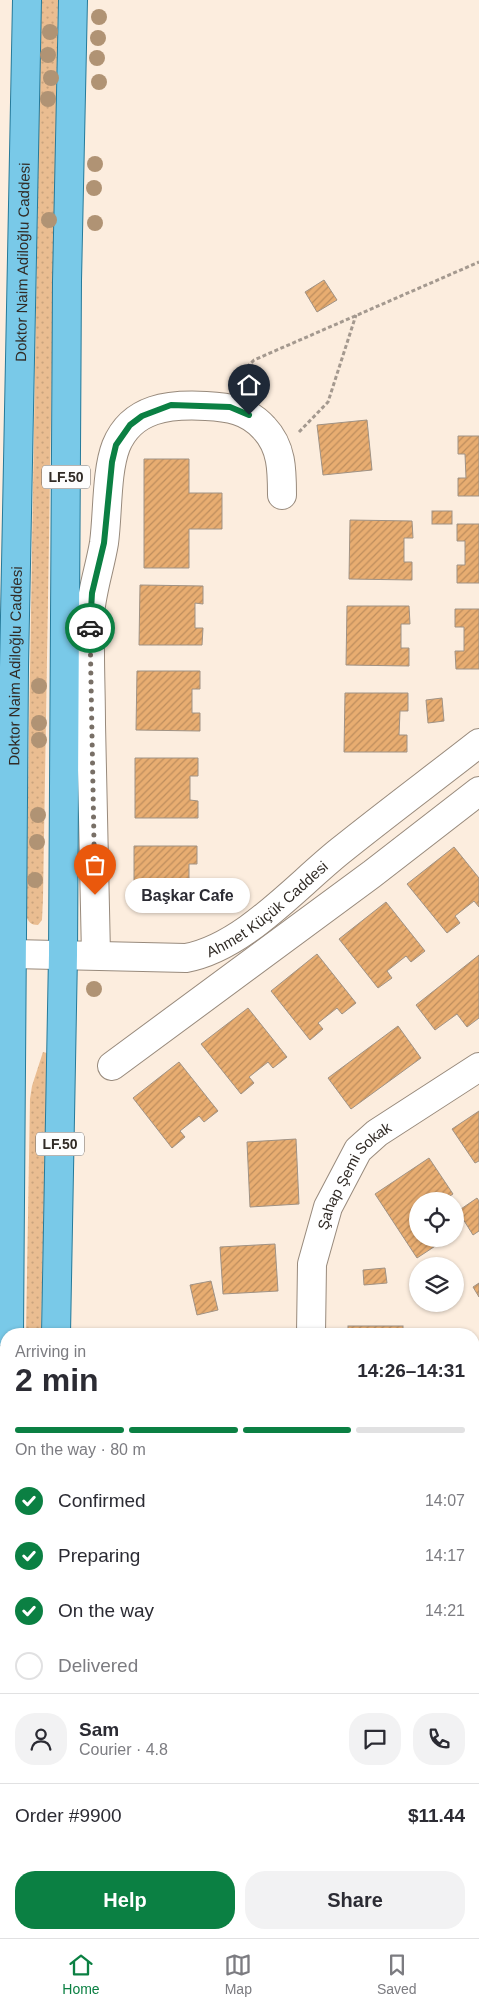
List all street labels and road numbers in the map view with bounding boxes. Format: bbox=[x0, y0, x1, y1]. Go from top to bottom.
street label: Doktor Naim Adiloğlu Caddesi bbox=[11, 162, 32, 362]
road number: LF.50 bbox=[42, 466, 90, 488]
street label: Doktor Naim Adiloğlu Caddesi bbox=[5, 566, 24, 766]
street label: Ahmet Küçük Caddesi bbox=[203, 857, 331, 960]
street label: Şahap Şemi Sokak bbox=[314, 1118, 394, 1231]
road number: LF.50 bbox=[36, 1132, 84, 1156]

